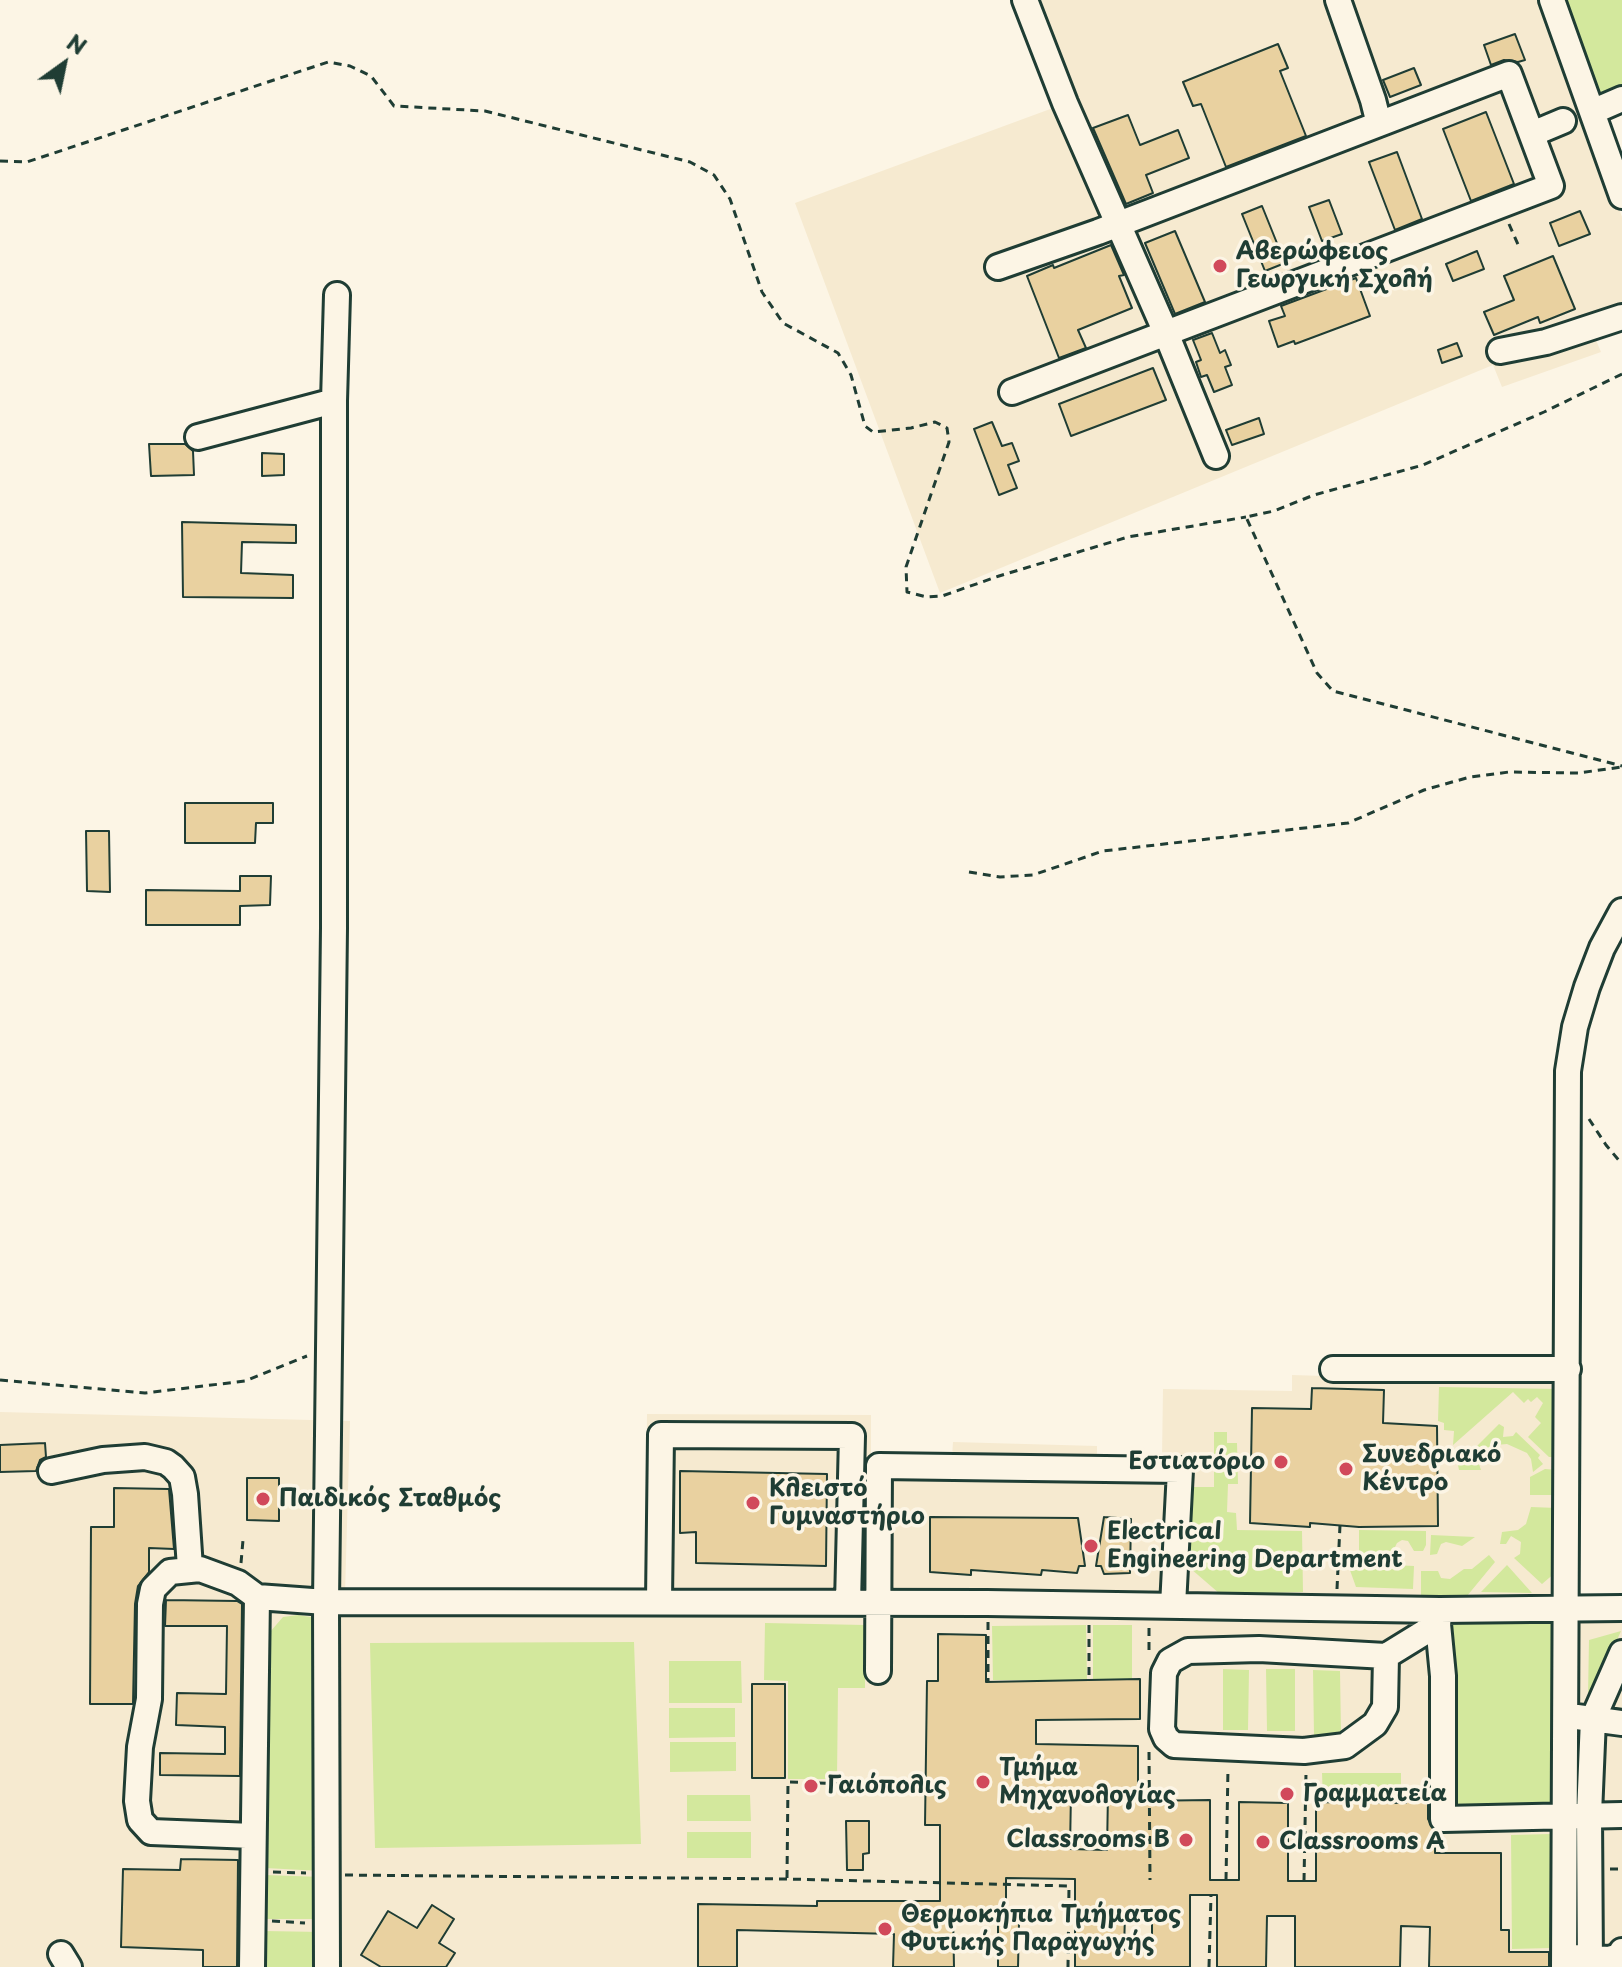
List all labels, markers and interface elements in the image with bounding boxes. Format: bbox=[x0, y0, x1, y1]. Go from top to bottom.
north arrow bbox=[24, 24, 104, 104]
text: N bbox=[61, 25, 94, 62]
place label: Αβερώφειος Γεωργική Σχολή bbox=[1236, 238, 1433, 294]
marker: Αβερώφειος Γεωργική Σχολή bbox=[1211, 257, 1229, 275]
place label: Συνεδριακό Κέντρο bbox=[1362, 1441, 1501, 1497]
place label: Εστιατόριο bbox=[1128, 1448, 1265, 1476]
marker: Εστιατόριο bbox=[1272, 1453, 1290, 1471]
marker: Συνεδριακό Κέντρο bbox=[1337, 1460, 1355, 1478]
place label: Κλειστό Γυμναστήριο bbox=[769, 1475, 925, 1531]
place label: Παιδικός Σταθμός bbox=[279, 1485, 501, 1513]
marker: Παιδικός Σταθμός bbox=[254, 1490, 272, 1508]
marker: Κλειστό Γυμναστήριο bbox=[744, 1494, 762, 1512]
place label: Electrical Engineering Department bbox=[1107, 1518, 1403, 1574]
marker: Electrical Engineering Department bbox=[1082, 1537, 1100, 1555]
place label: Τμήμα Μηχανολογίας bbox=[999, 1754, 1176, 1810]
place label: Γαιόπολις bbox=[827, 1772, 947, 1800]
marker: Τμήμα Μηχανολογίας bbox=[974, 1773, 992, 1791]
marker: Γαιόπολις bbox=[802, 1777, 820, 1795]
place label: Γραμματεία bbox=[1303, 1780, 1447, 1808]
marker: Γραμματεία bbox=[1278, 1785, 1296, 1803]
place label: Classrooms B bbox=[1006, 1826, 1170, 1854]
place label: Classrooms A bbox=[1279, 1828, 1445, 1856]
marker: Classrooms B bbox=[1177, 1831, 1195, 1849]
marker: Classrooms A bbox=[1254, 1833, 1272, 1851]
place label: Θερμοκήπια Τμήματος Φυτικής Παραγωγής bbox=[901, 1901, 1181, 1957]
marker: Θερμοκήπια Τμήματος Φυτικής Παραγωγής bbox=[876, 1920, 894, 1938]

